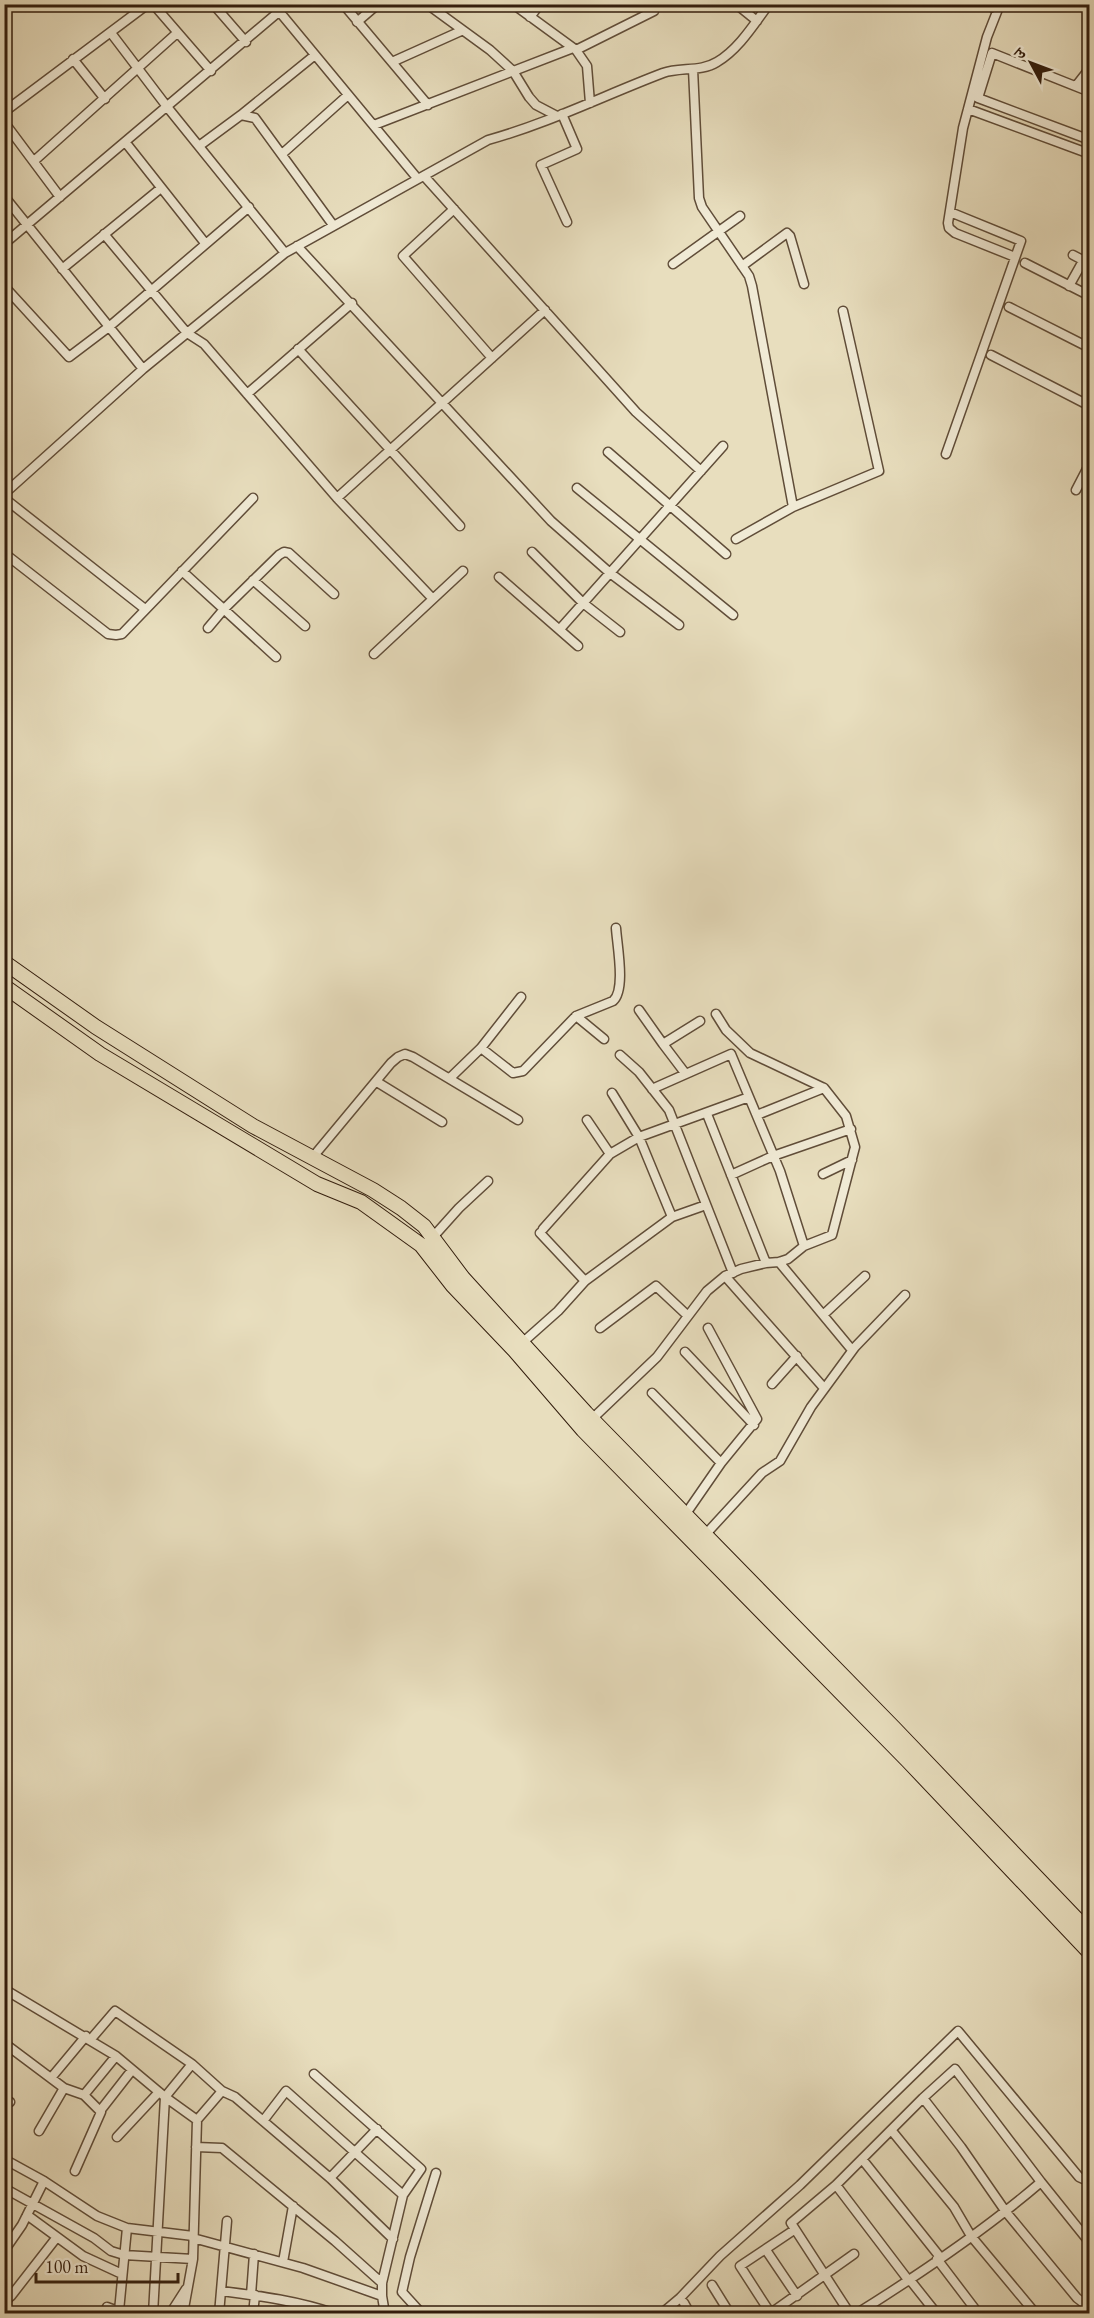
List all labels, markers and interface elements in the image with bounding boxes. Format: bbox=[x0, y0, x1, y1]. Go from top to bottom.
north arrow bbox=[1001, 33, 1061, 93]
text: उ bbox=[1009, 42, 1032, 64]
scale bar bbox=[36, 2246, 178, 2284]
text: 100 m bbox=[45, 2255, 89, 2278]

